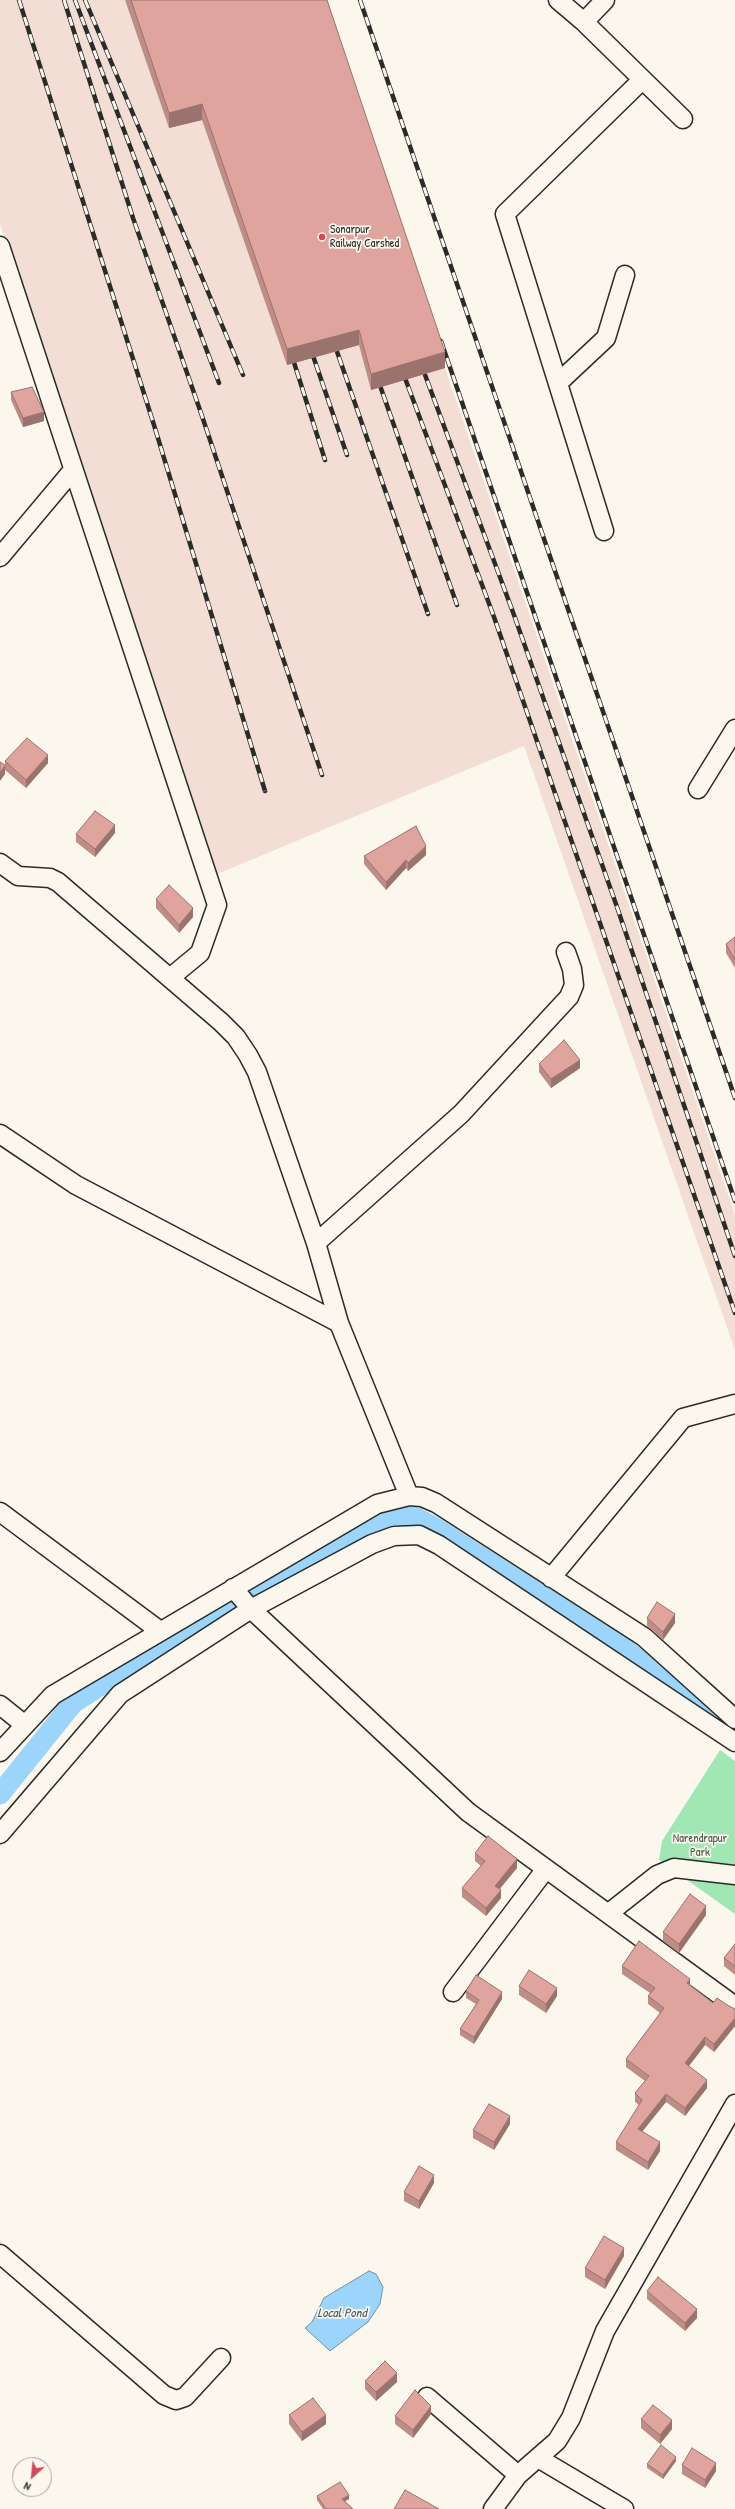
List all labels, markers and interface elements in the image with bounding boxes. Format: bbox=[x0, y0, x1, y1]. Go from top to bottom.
place label: Sonarpur Railway Carshed bbox=[330, 223, 399, 251]
marker: Sonarpur Railway Carshed bbox=[317, 232, 327, 242]
park label: Narendrapur Park bbox=[673, 1832, 727, 1860]
water label: Local Pond bbox=[317, 2306, 367, 2322]
north arrow bbox=[12, 2457, 52, 2497]
text: N bbox=[21, 2479, 33, 2494]

